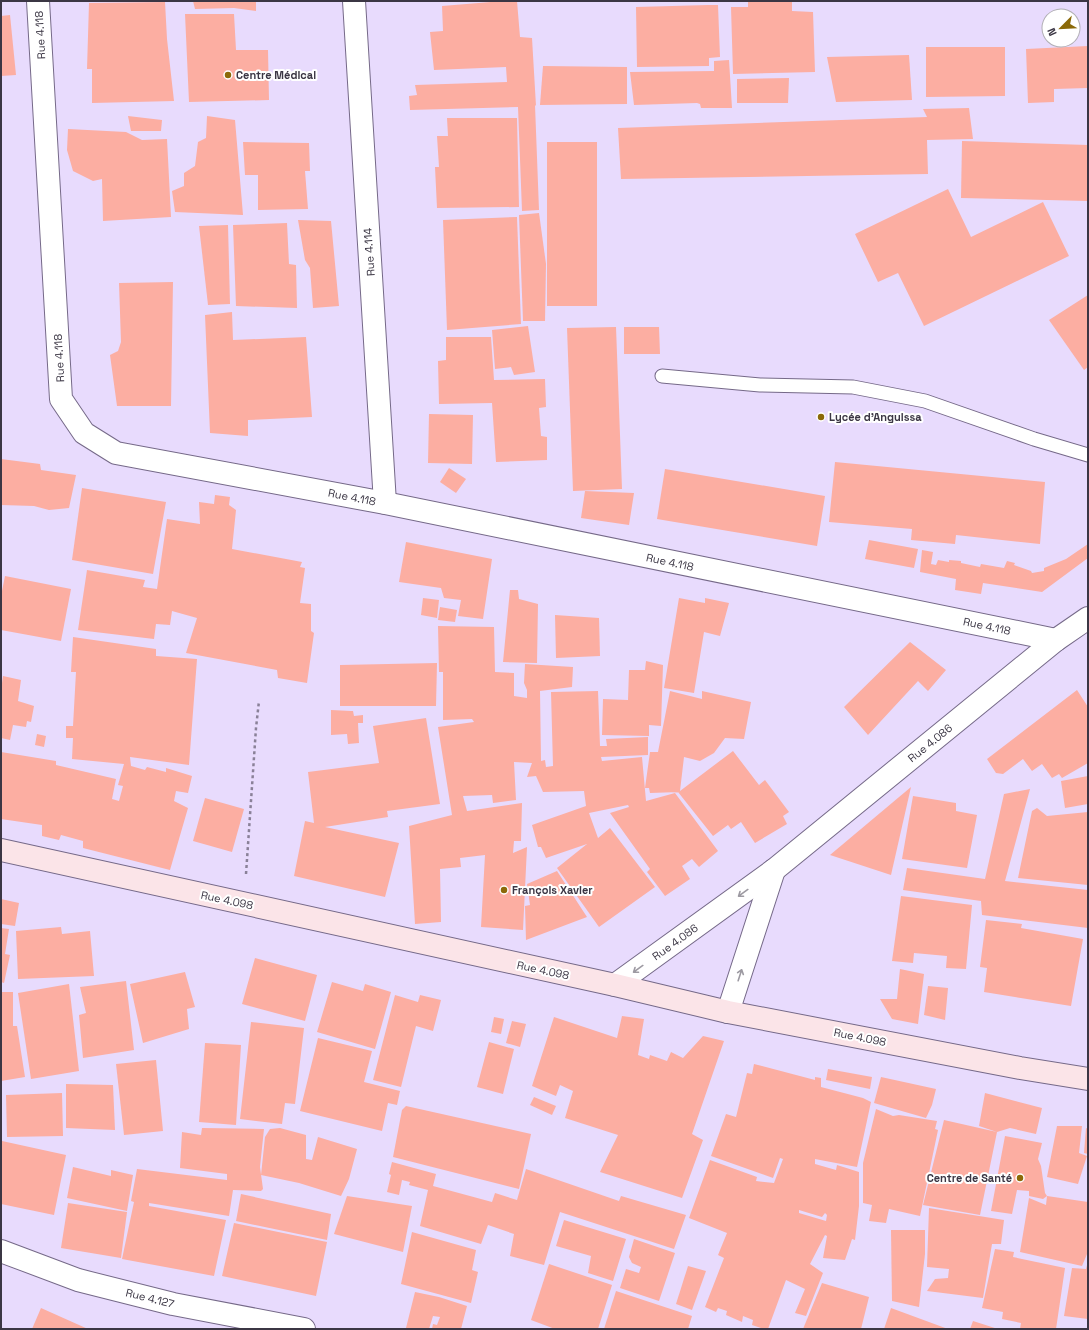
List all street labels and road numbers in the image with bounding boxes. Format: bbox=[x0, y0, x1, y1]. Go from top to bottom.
street label: Rue 4.118 bbox=[32, 10, 48, 59]
street label: Rue 4.114 bbox=[360, 227, 378, 277]
street label: Rue 4.118 bbox=[51, 333, 67, 382]
street label: Rue 4.118 bbox=[327, 486, 377, 509]
street label: Rue 4.118 bbox=[645, 550, 695, 574]
street label: Rue 4.118 bbox=[962, 614, 1012, 638]
street label: Rue 4.086 bbox=[905, 721, 955, 765]
street label: Rue 4.098 bbox=[200, 888, 255, 912]
street label: Rue 4.086 bbox=[649, 921, 701, 963]
street label: Rue 4.098 bbox=[516, 958, 571, 982]
street label: Rue 4.098 bbox=[833, 1025, 888, 1049]
street label: Rue 4.127 bbox=[124, 1285, 176, 1311]

